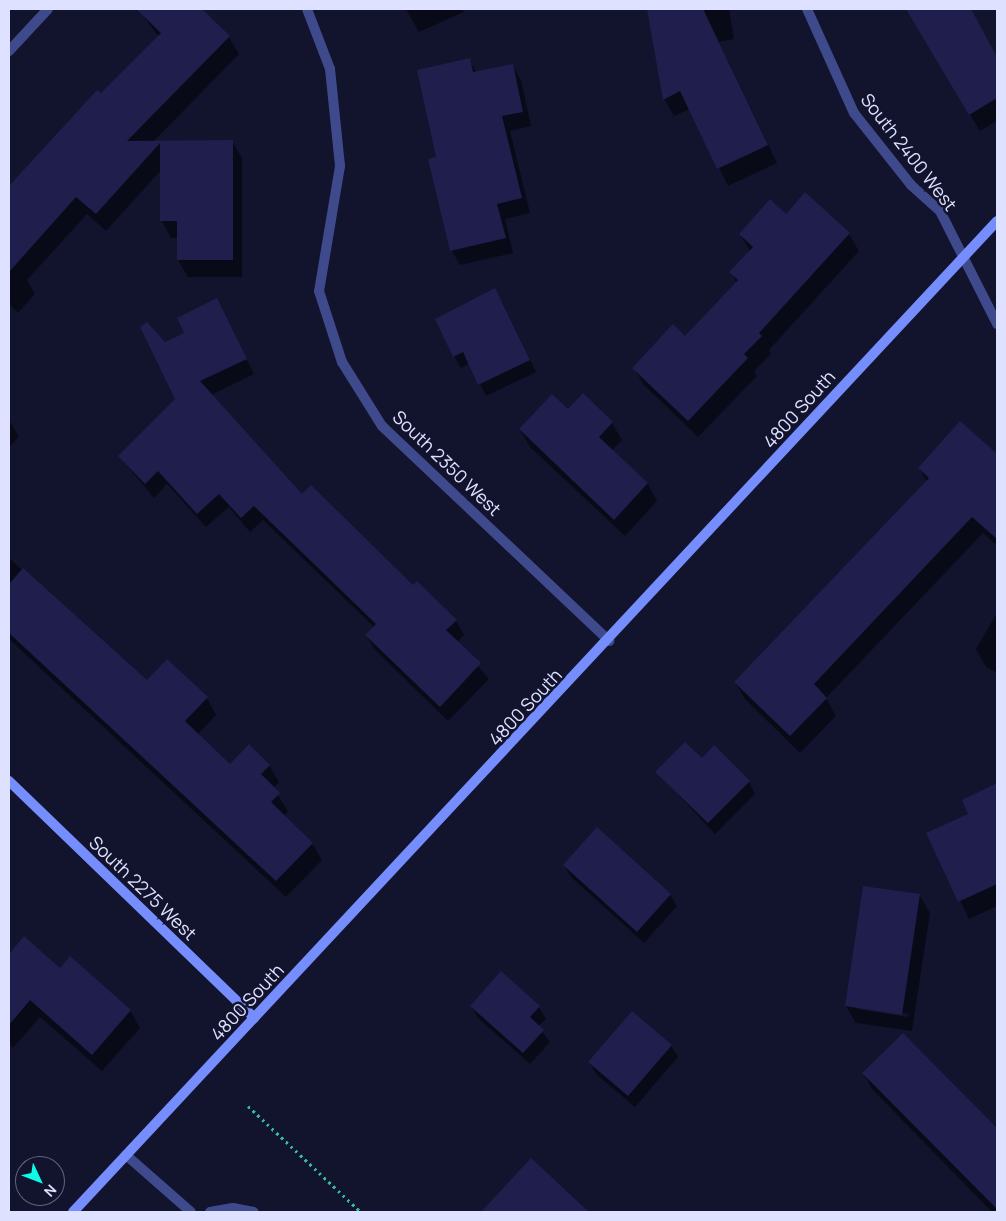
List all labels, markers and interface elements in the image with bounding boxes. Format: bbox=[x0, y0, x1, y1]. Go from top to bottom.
street label: South 2400 West bbox=[856, 89, 962, 215]
street label: 4800 South bbox=[759, 366, 839, 452]
street label: South 2350 West bbox=[388, 406, 506, 520]
street label: 4800 South bbox=[484, 664, 566, 750]
street label: South 2275 West bbox=[85, 831, 201, 945]
street label: 4800 South bbox=[206, 959, 288, 1045]
north arrow bbox=[15, 1156, 65, 1206]
text: N bbox=[40, 1181, 61, 1201]

